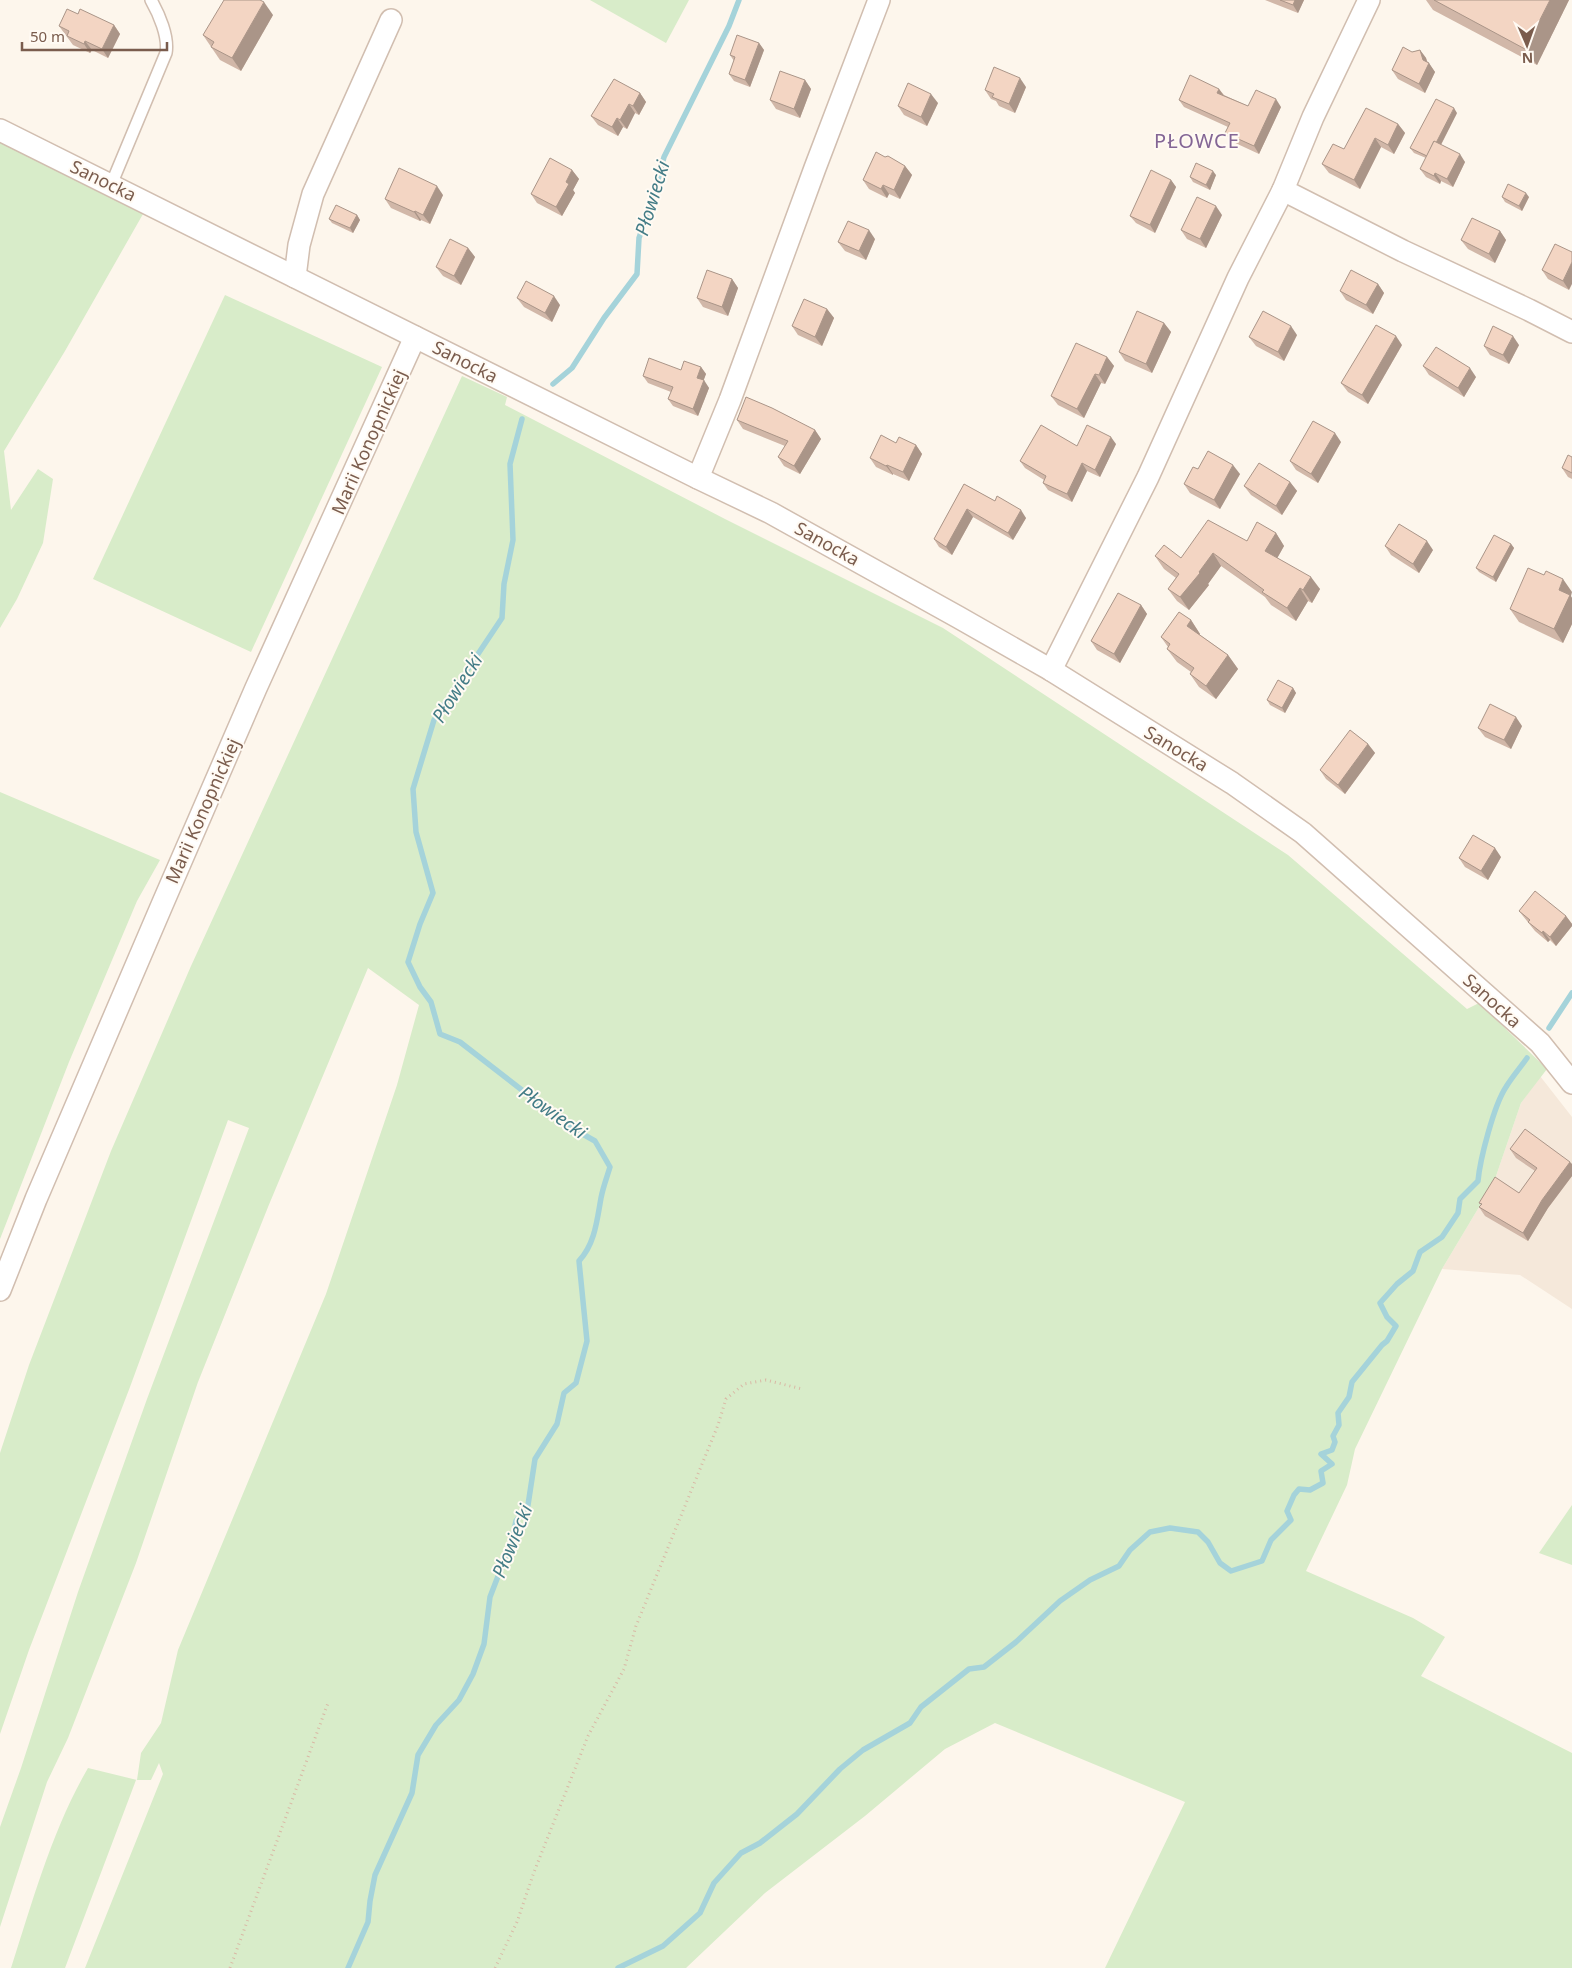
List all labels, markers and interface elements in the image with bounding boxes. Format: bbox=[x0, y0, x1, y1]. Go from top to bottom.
scale bar bbox=[22, 20, 168, 52]
north arrow bbox=[1502, 20, 1552, 70]
text: 50 m bbox=[30, 26, 65, 46]
text: N bbox=[1521, 49, 1533, 68]
district label: PŁOWCE bbox=[1154, 127, 1240, 154]
street label: Sanocka bbox=[67, 154, 140, 206]
water label: Płowiecki bbox=[628, 156, 676, 239]
street label: Sanocka bbox=[429, 334, 502, 388]
street label: Marii Konopnickiej bbox=[325, 365, 411, 518]
street label: Sanocka bbox=[791, 516, 864, 571]
water label: Płowiecki bbox=[426, 648, 489, 728]
street label: Sanocka bbox=[1140, 720, 1213, 777]
street label: Marii Konopnickiej bbox=[159, 734, 245, 887]
street label: Sanocka bbox=[1459, 968, 1527, 1033]
water label: Płowiecki bbox=[514, 1079, 593, 1145]
water label: Płowiecki bbox=[486, 1499, 539, 1582]

